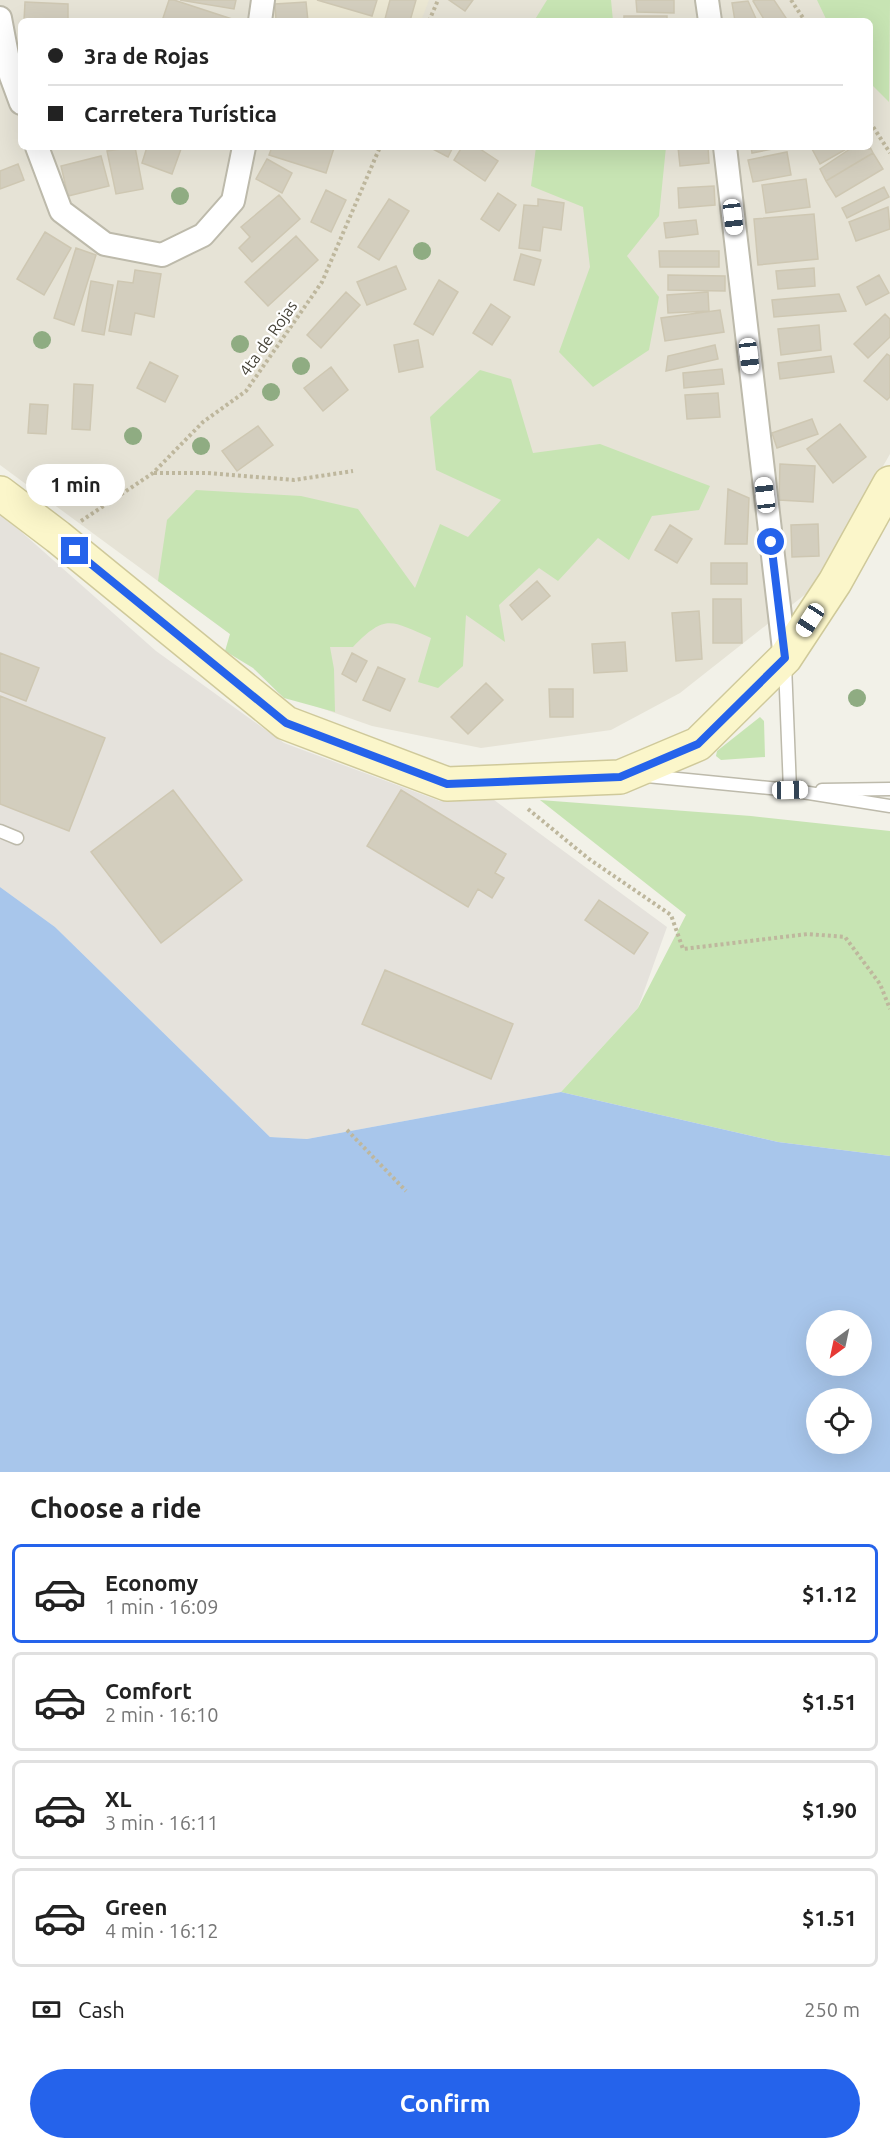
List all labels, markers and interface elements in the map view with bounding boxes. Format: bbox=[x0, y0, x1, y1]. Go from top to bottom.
text: 3ra de Rojas bbox=[84, 43, 209, 68]
text: Carretera Turística bbox=[84, 101, 277, 126]
car bbox=[722, 198, 744, 236]
street label: 4ta de Rojas bbox=[236, 297, 300, 379]
car bbox=[738, 337, 760, 375]
callout: 1 min bbox=[26, 464, 124, 506]
text: 1 min bbox=[50, 473, 101, 496]
car bbox=[754, 476, 776, 514]
route start bbox=[757, 528, 784, 555]
route end bbox=[61, 537, 88, 564]
car bbox=[793, 600, 827, 640]
car bbox=[772, 781, 808, 799]
north arrow bbox=[806, 1310, 872, 1376]
map controls bbox=[806, 1310, 872, 1454]
button: locate bbox=[806, 1388, 872, 1454]
text: Choose a ride bbox=[30, 1493, 202, 1523]
icon: car bbox=[33, 1567, 87, 1621]
text: Economy bbox=[105, 1570, 198, 1595]
text: $1.12 bbox=[802, 1581, 857, 1606]
text: 1 min · 16:09 bbox=[105, 1595, 219, 1618]
icon: car bbox=[33, 1675, 87, 1729]
text: Comfort bbox=[105, 1678, 192, 1703]
text: $1.51 bbox=[802, 1689, 857, 1714]
text: 2 min · 16:10 bbox=[105, 1703, 219, 1726]
icon: car bbox=[33, 1783, 87, 1837]
text: XL bbox=[105, 1786, 132, 1811]
text: $1.90 bbox=[802, 1797, 857, 1822]
text: 3 min · 16:11 bbox=[105, 1811, 219, 1834]
icon: car bbox=[33, 1891, 87, 1945]
text: Green bbox=[105, 1894, 167, 1919]
text: $1.51 bbox=[802, 1905, 857, 1930]
text: 4 min · 16:12 bbox=[105, 1919, 219, 1942]
icon: cash bbox=[30, 1993, 63, 2026]
text: Cash bbox=[78, 1997, 125, 2022]
text: 250 m bbox=[804, 1998, 860, 2021]
button: Confirm bbox=[30, 2069, 860, 2138]

